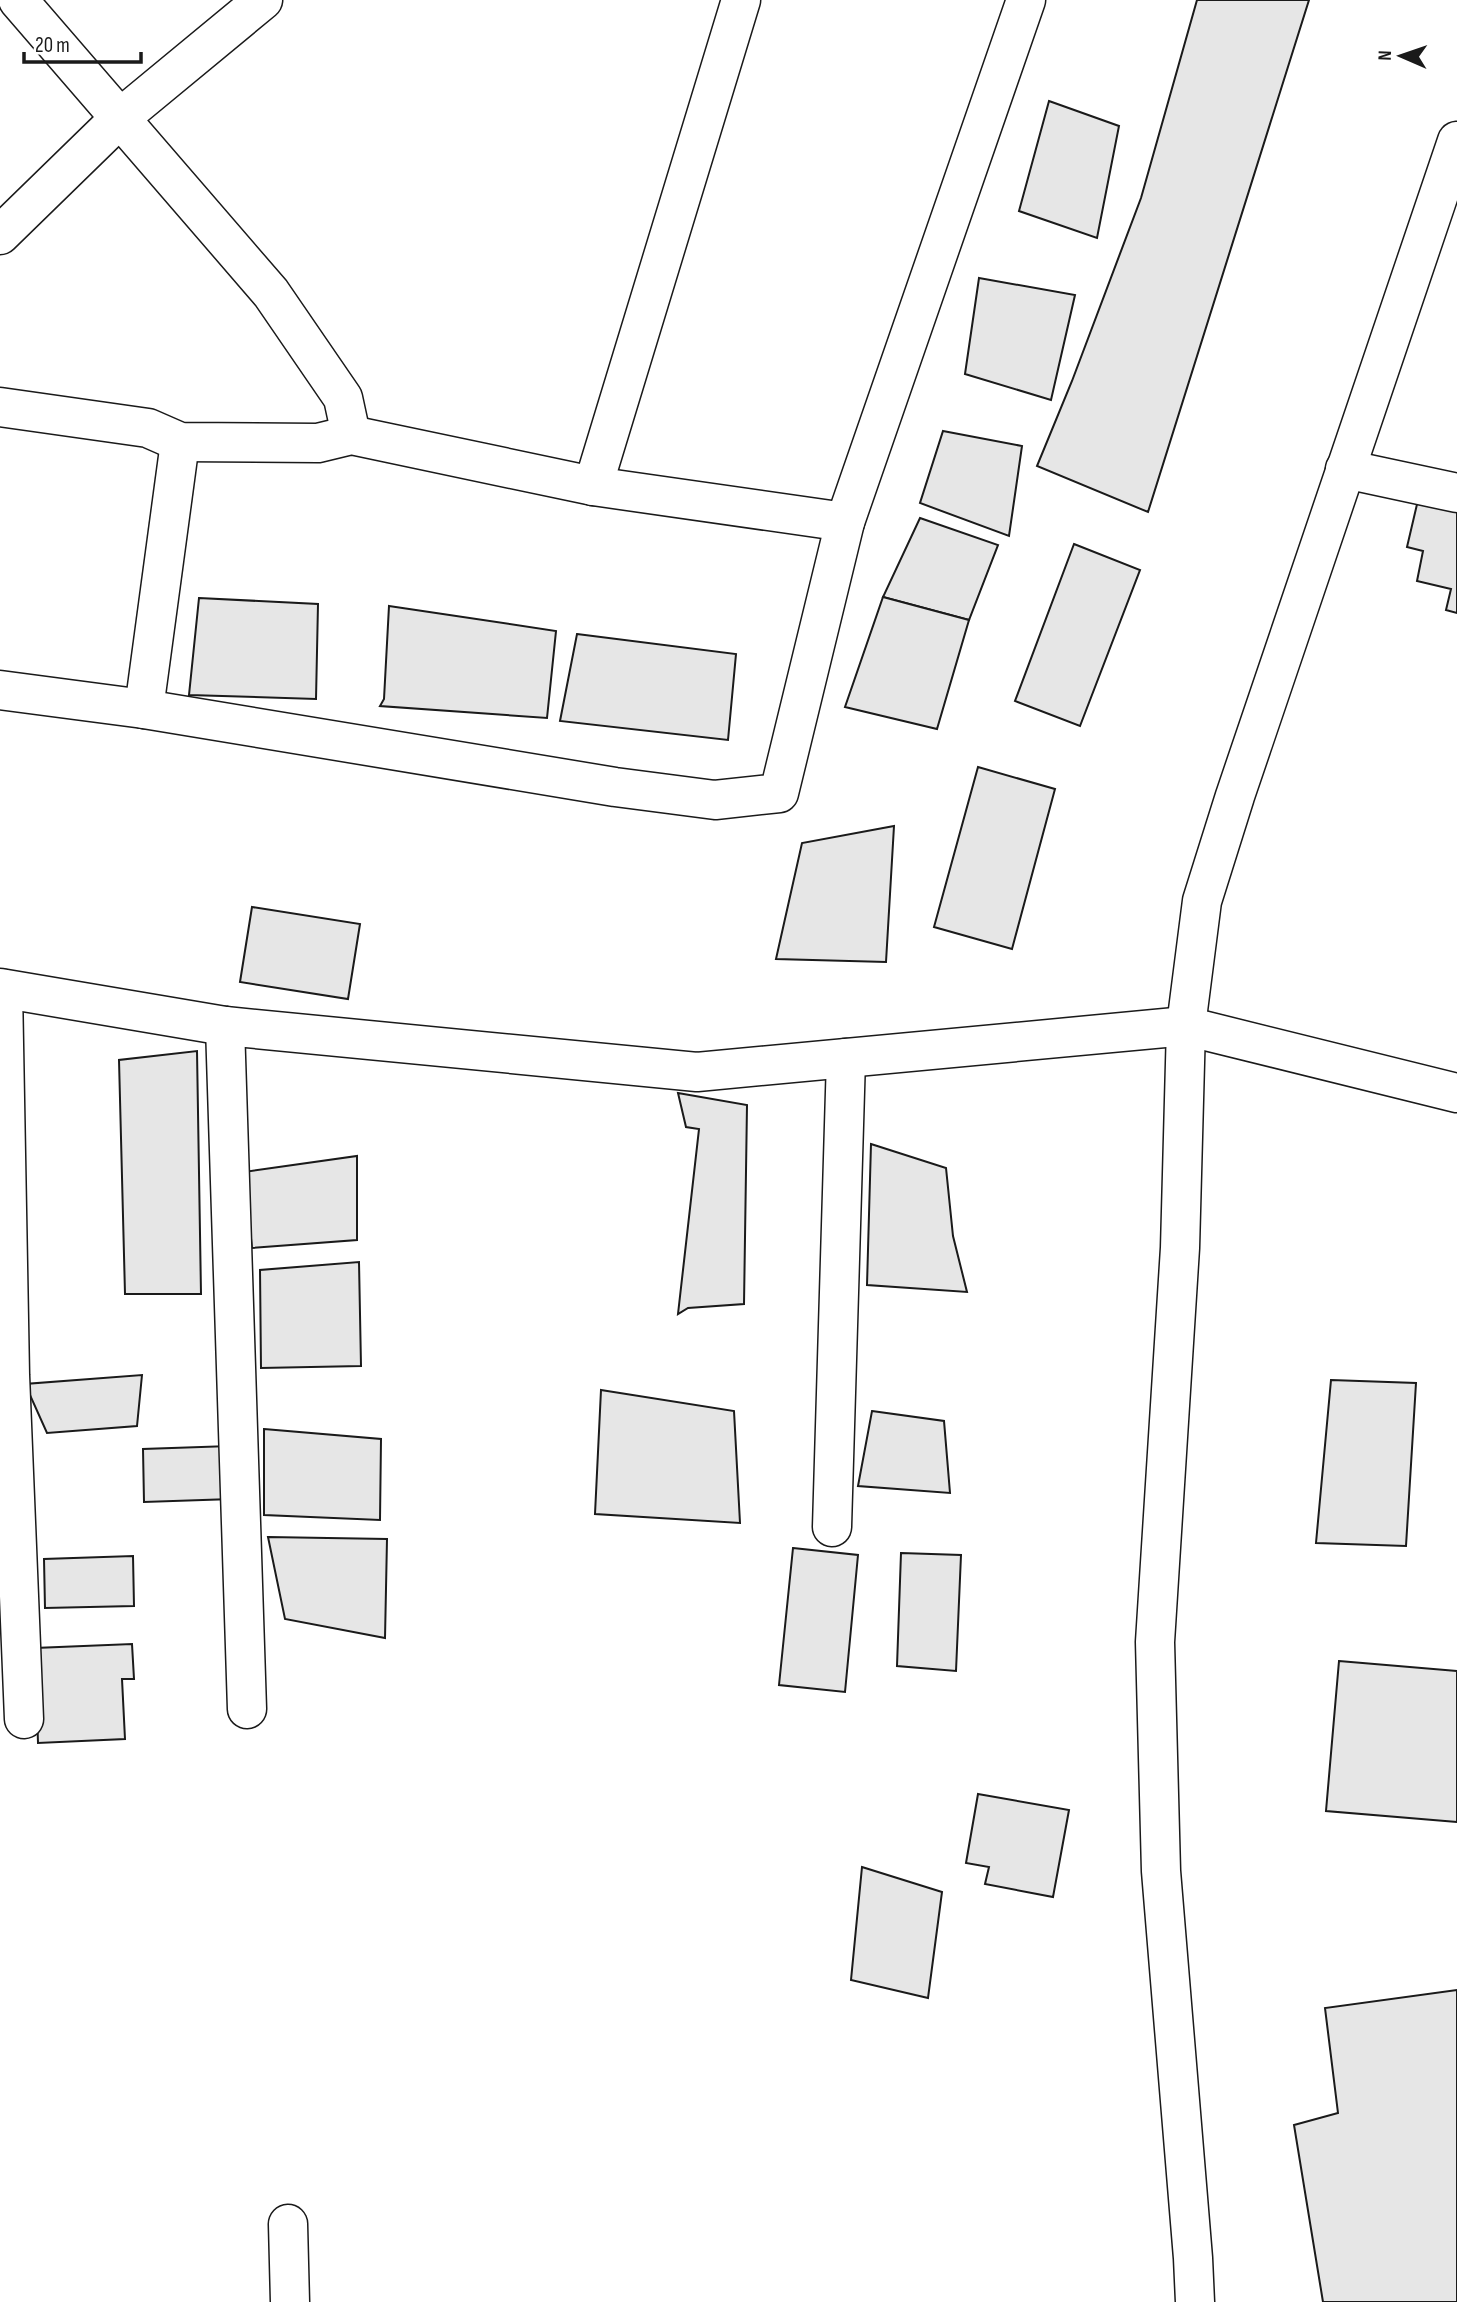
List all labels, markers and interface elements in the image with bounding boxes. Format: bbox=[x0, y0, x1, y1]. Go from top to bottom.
scale bar bbox=[24, 21, 142, 65]
north arrow bbox=[1366, 21, 1436, 91]
text: 20 m bbox=[35, 33, 70, 58]
text: N bbox=[1374, 50, 1397, 61]

